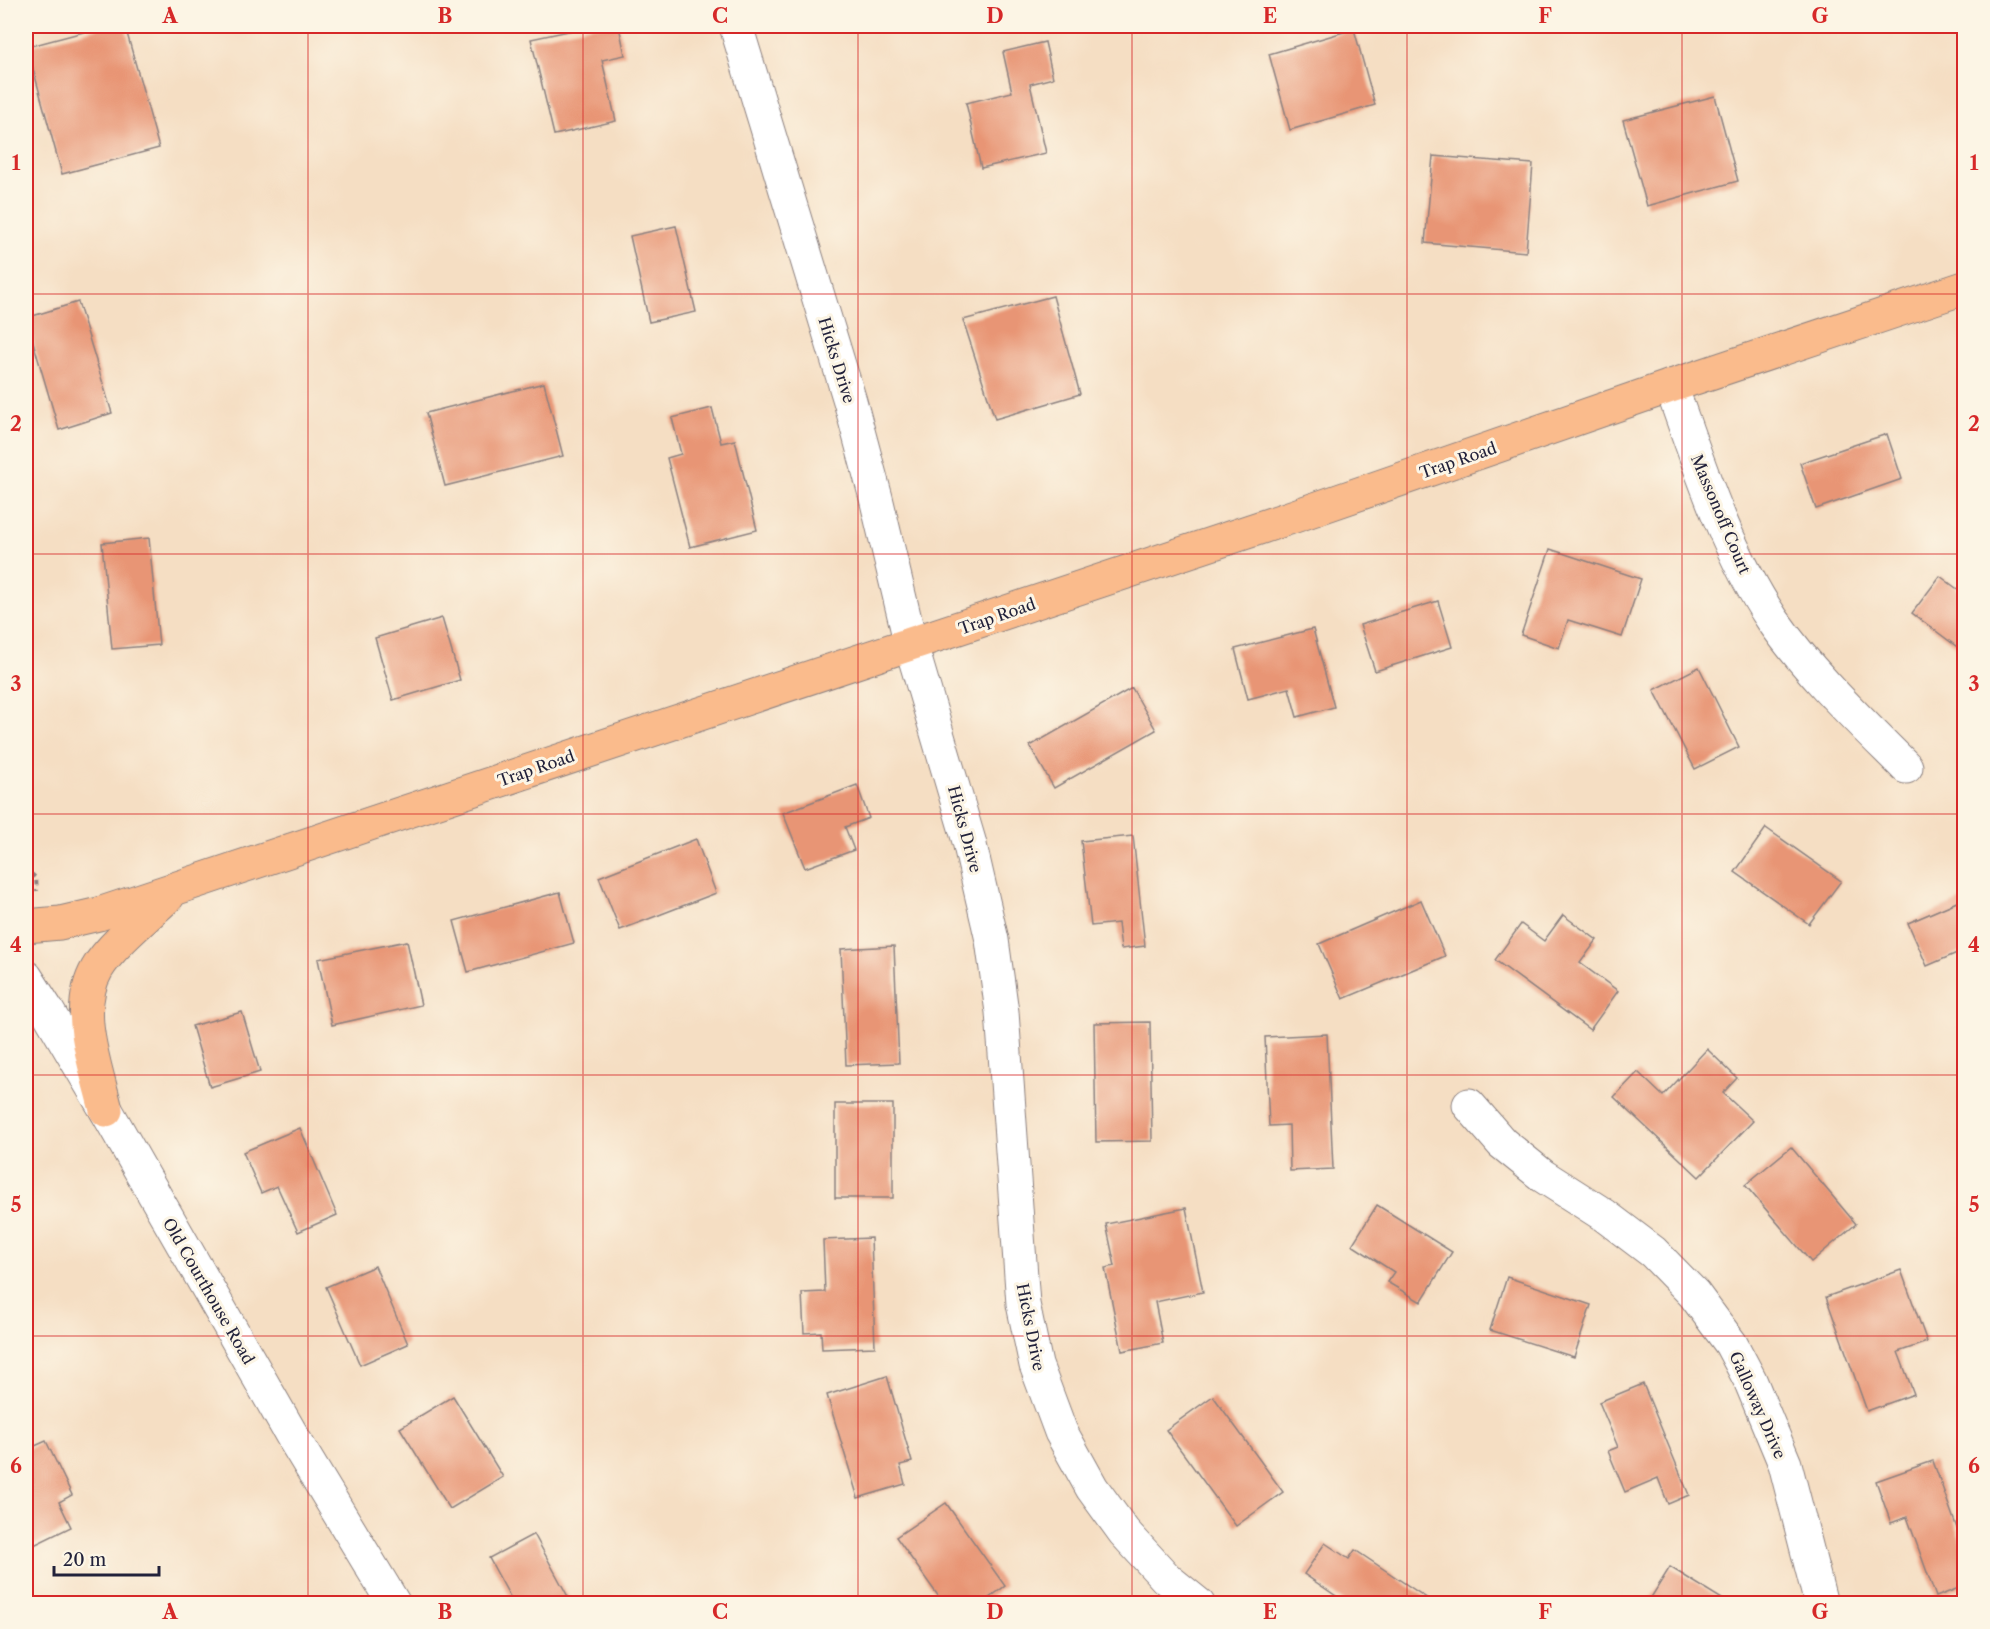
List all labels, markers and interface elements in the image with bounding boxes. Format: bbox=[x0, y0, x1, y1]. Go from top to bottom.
text: A bbox=[161, 4, 178, 28]
text: B bbox=[438, 4, 453, 28]
text: C bbox=[712, 4, 728, 28]
text: D bbox=[986, 4, 1004, 28]
text: E bbox=[1263, 4, 1277, 28]
text: F bbox=[1538, 4, 1552, 28]
text: G bbox=[1812, 4, 1829, 28]
text: 1 bbox=[12, 151, 21, 175]
text: 1 bbox=[1970, 151, 1979, 175]
street label: Hicks Drive bbox=[814, 315, 860, 406]
text: 2 bbox=[10, 412, 22, 436]
text: 2 bbox=[1968, 412, 1980, 436]
street label: Trap Road bbox=[1417, 437, 1499, 482]
street label: Massonoff Court bbox=[1687, 451, 1755, 577]
street label: Trap Road bbox=[956, 593, 1038, 638]
text: 3 bbox=[10, 672, 22, 696]
text: 3 bbox=[1968, 672, 1980, 696]
street label: Trap Road bbox=[495, 745, 577, 790]
street label: Hicks Drive bbox=[944, 783, 986, 875]
text: 4 bbox=[10, 933, 22, 957]
text: 4 bbox=[1968, 933, 1980, 957]
text: 5 bbox=[10, 1193, 22, 1217]
text: 5 bbox=[1968, 1193, 1980, 1217]
street label: Old Courthouse Road bbox=[159, 1214, 259, 1368]
street label: Hicks Drive bbox=[1013, 1281, 1049, 1373]
street label: Galloway Drive bbox=[1725, 1348, 1791, 1462]
text: 6 bbox=[10, 1454, 22, 1478]
text: 6 bbox=[1968, 1454, 1980, 1478]
scale bar bbox=[54, 1539, 159, 1577]
text: 20 m bbox=[63, 1549, 107, 1571]
text: A bbox=[161, 1600, 178, 1624]
text: B bbox=[438, 1600, 453, 1624]
text: C bbox=[712, 1600, 728, 1624]
text: D bbox=[986, 1600, 1004, 1624]
text: E bbox=[1263, 1600, 1277, 1624]
text: F bbox=[1538, 1600, 1552, 1624]
text: G bbox=[1812, 1600, 1829, 1624]

